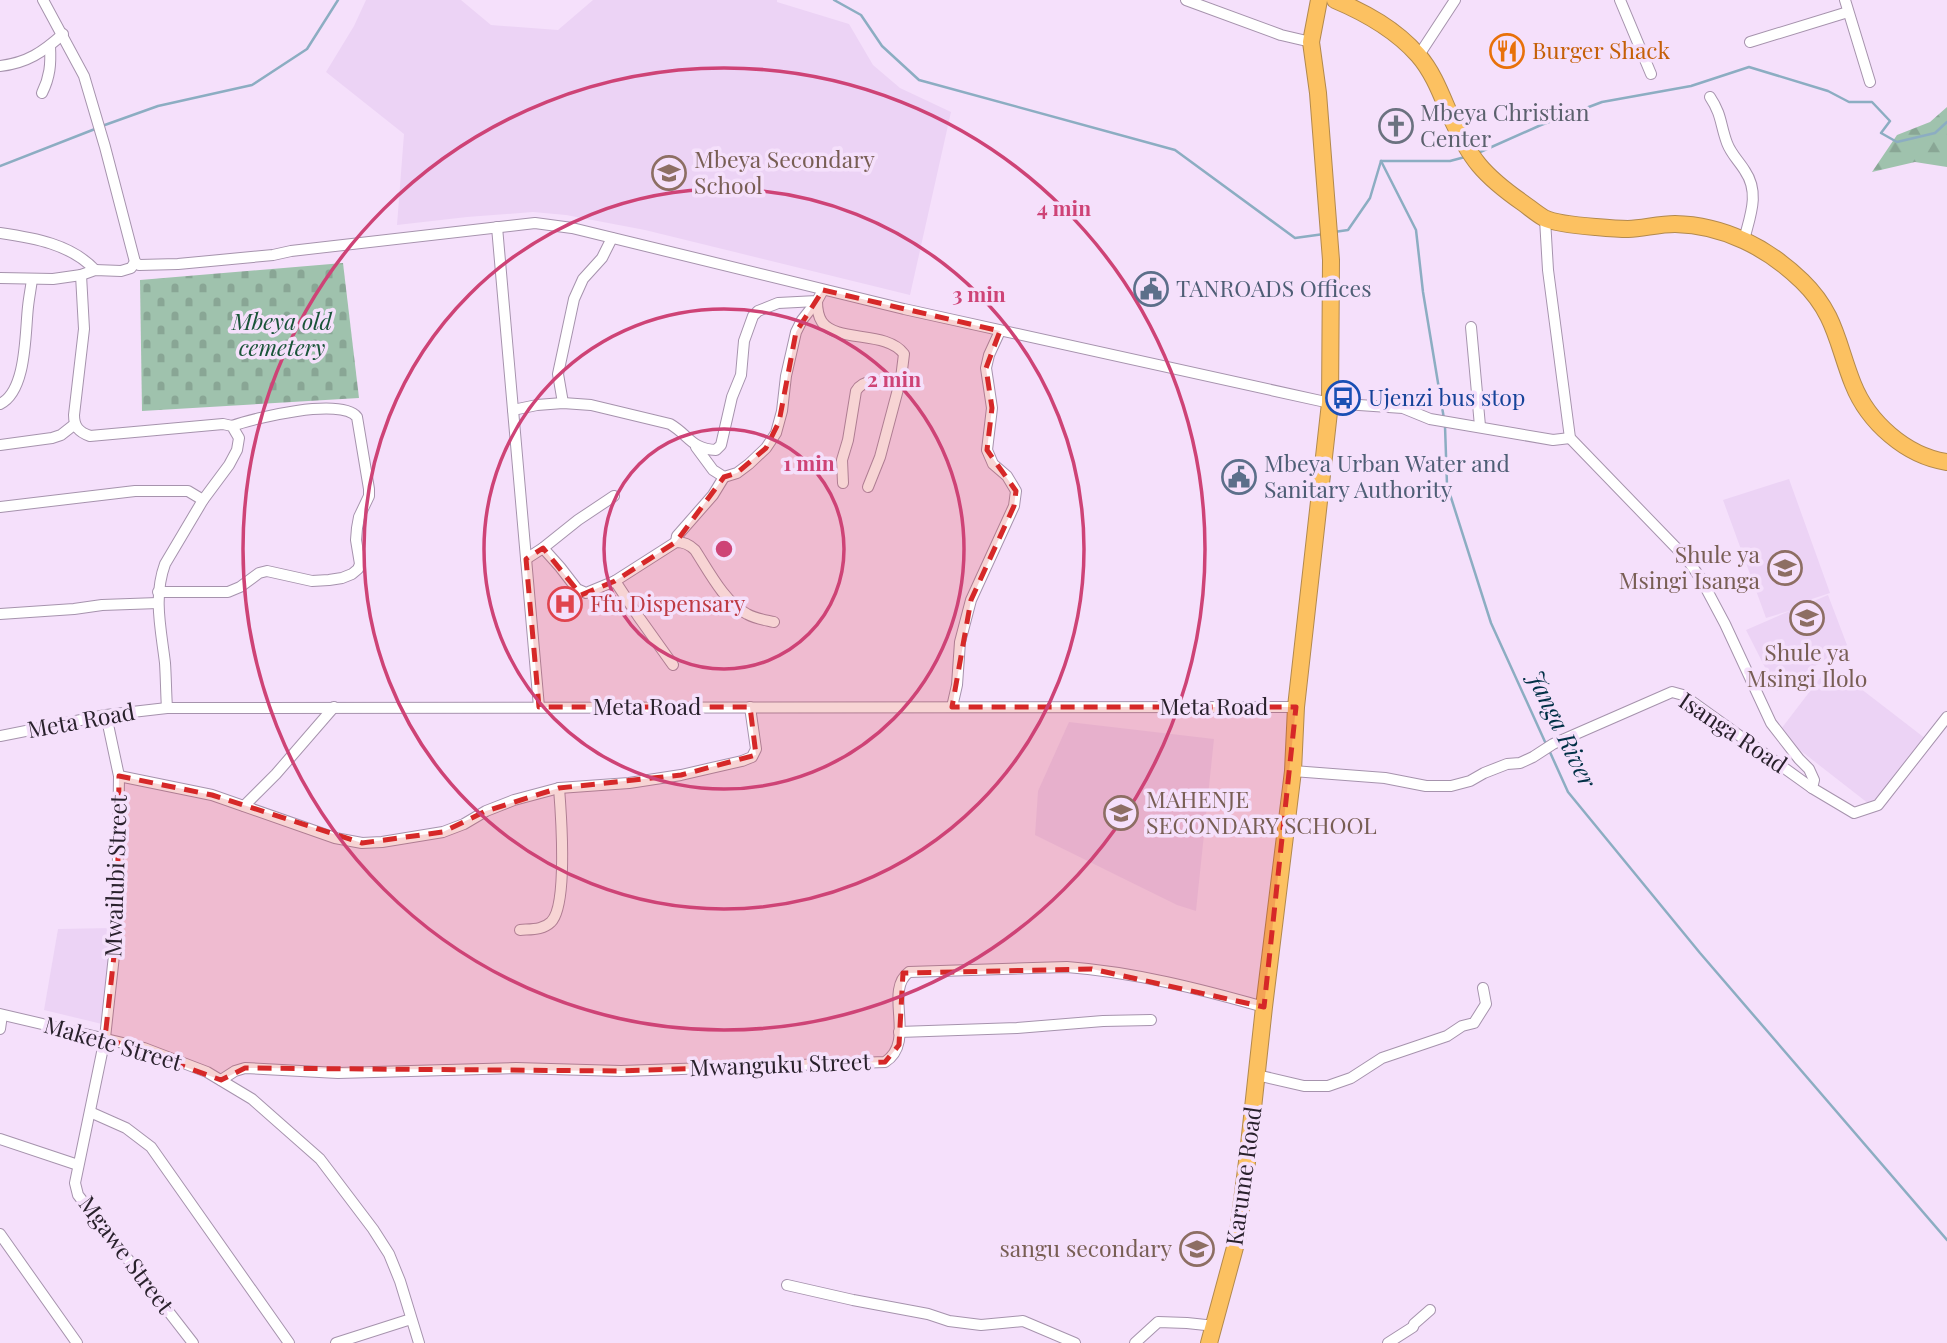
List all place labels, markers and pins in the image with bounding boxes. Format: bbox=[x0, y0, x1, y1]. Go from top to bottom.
restaurant icon: Burger Shack bbox=[1488, 32, 1526, 70]
place label: Burger Shack bbox=[1532, 34, 1671, 65]
place label: Mbeya Christian Center bbox=[1420, 96, 1590, 153]
church icon: Mbeya Christian Center bbox=[1377, 107, 1415, 145]
place label: Mbeya Secondary School bbox=[694, 143, 875, 200]
school or university icon: Mbeya Secondary School bbox=[650, 154, 688, 192]
public building icon: TANROADS Offices bbox=[1132, 270, 1170, 308]
place label: TANROADS Offices bbox=[1176, 272, 1371, 303]
bus stop icon: Ujenzi bus stop bbox=[1324, 379, 1362, 417]
place label: Ujenzi bus stop bbox=[1368, 381, 1525, 412]
place label: Mbeya Urban Water and Sanitary Authority bbox=[1264, 447, 1510, 504]
public building icon: Mbeya Urban Water and Sanitary Authority bbox=[1220, 458, 1258, 496]
centre of rings bbox=[712, 537, 736, 561]
place label: Shule ya Msingi Isanga bbox=[1619, 538, 1761, 595]
school or university icon: Shule ya Msingi Isanga bbox=[1766, 549, 1804, 587]
hospital icon: Ffu Dispensary bbox=[546, 585, 584, 623]
place label: Ffu Dispensary bbox=[590, 587, 746, 618]
school or university icon: Shule ya Msingi Ilolo bbox=[1788, 599, 1826, 637]
place label: Shule ya Msingi Ilolo bbox=[1747, 636, 1867, 693]
place label: MAHENJE SECONDARY SCHOOL bbox=[1146, 783, 1377, 840]
school or university icon: MAHENJE SECONDARY SCHOOL bbox=[1102, 794, 1140, 832]
school or university icon: sangu secondary bbox=[1178, 1230, 1216, 1268]
place label: sangu secondary bbox=[999, 1232, 1172, 1263]

